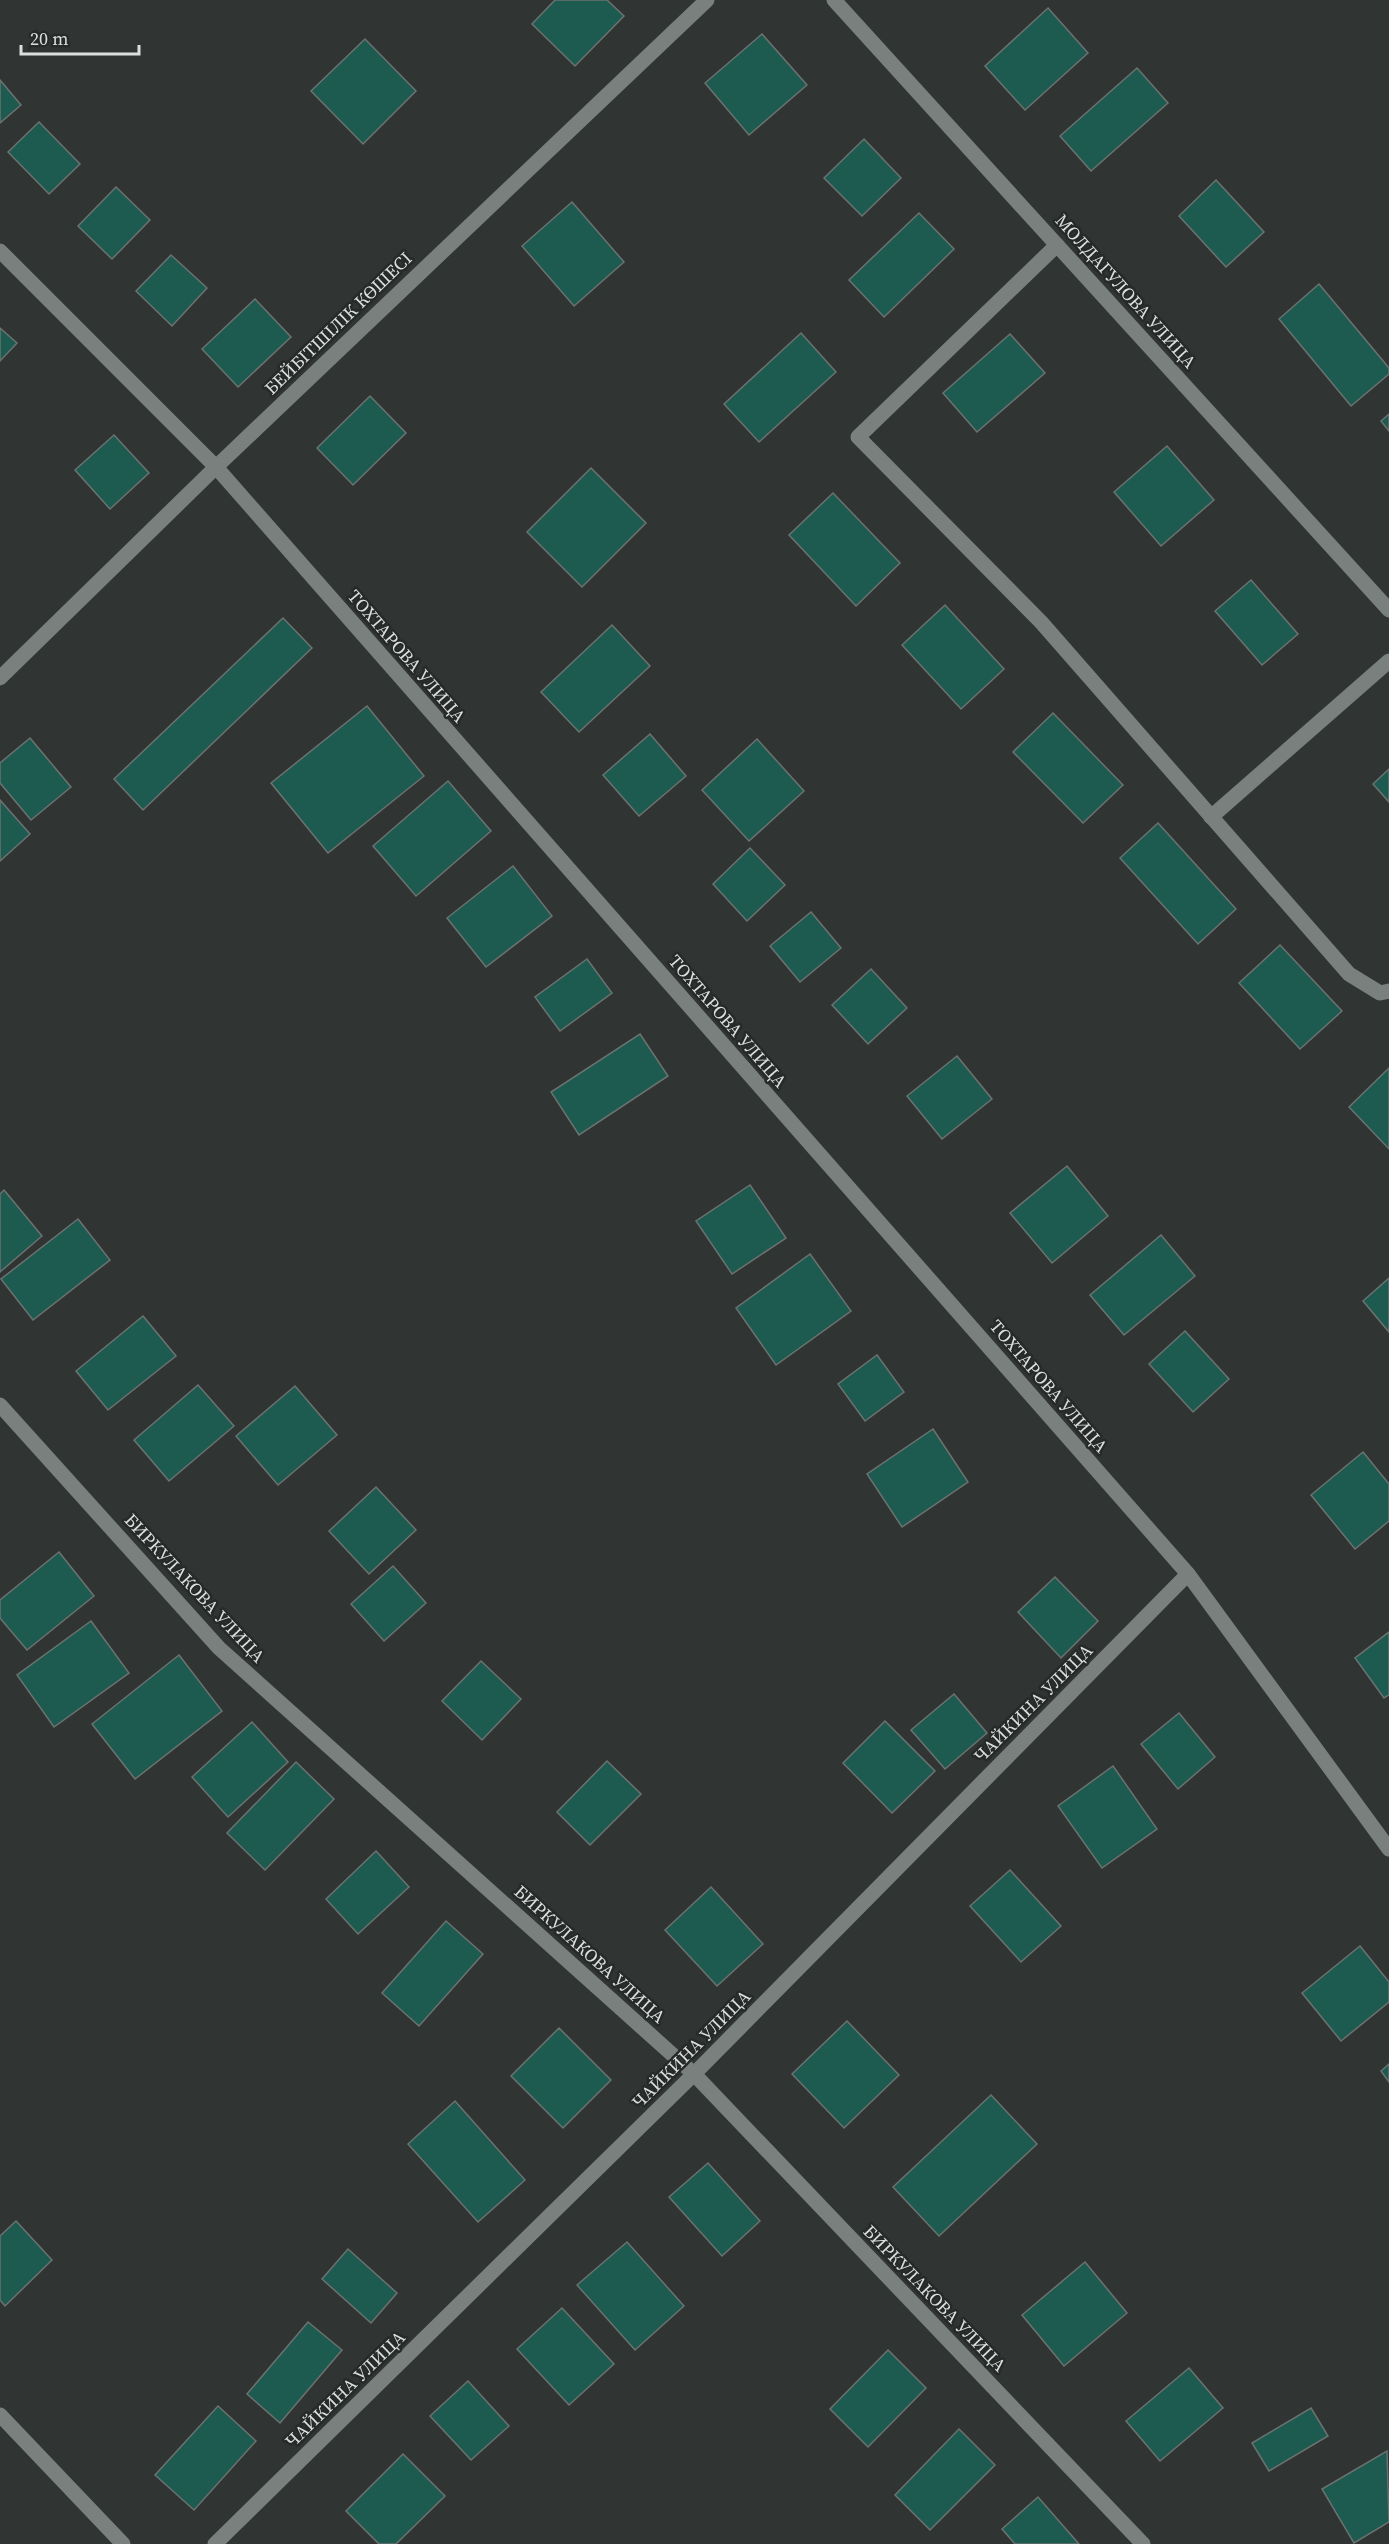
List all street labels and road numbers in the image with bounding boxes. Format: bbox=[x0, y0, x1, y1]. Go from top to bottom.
street label: МОЛДАГУЛОВА УЛИЦА bbox=[1050, 208, 1202, 374]
street label: БЕЙБІТШІЛІК КӨШЕСІ bbox=[259, 246, 417, 400]
street label: ТОХТАРОВА УЛИЦА bbox=[342, 584, 472, 728]
street label: ТОХТАРОВА УЛИЦА bbox=[663, 949, 793, 1093]
street label: ТОХТАРОВА УЛИЦА bbox=[984, 1314, 1114, 1458]
street label: БИРКУЛАКОВА УЛИЦА bbox=[119, 1508, 271, 1668]
street label: ЧАЙКИНА УЛИЦА bbox=[968, 1638, 1098, 1768]
street label: БИРКУЛАКОВА УЛИЦА bbox=[509, 1879, 671, 2029]
street label: ЧАЙКИНА УЛИЦА bbox=[626, 1984, 756, 2114]
street label: БИРКУЛАКОВА УЛИЦА bbox=[858, 2219, 1012, 2377]
street label: ЧАЙКИНА УЛИЦА bbox=[279, 2325, 411, 2453]

